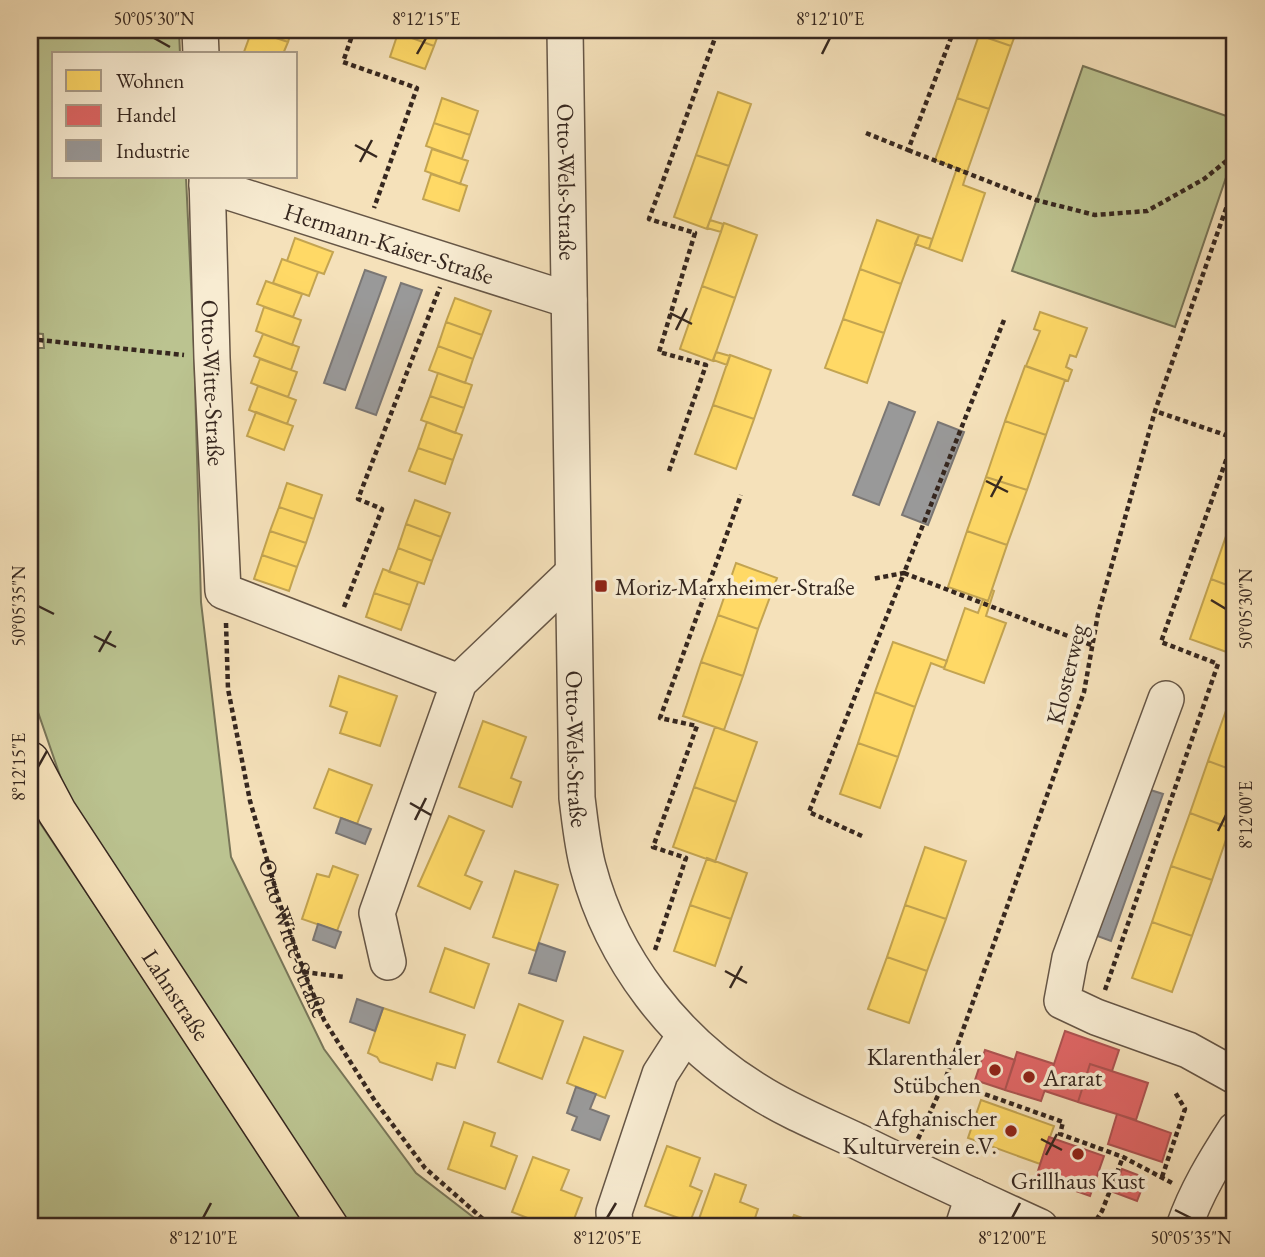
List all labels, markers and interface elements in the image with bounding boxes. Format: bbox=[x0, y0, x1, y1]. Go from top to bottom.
text: 50°05'30"N bbox=[114, 7, 195, 30]
text: 8°12'15"E bbox=[392, 7, 460, 30]
text: 8°12'10"E bbox=[796, 7, 864, 30]
legend bbox=[52, 52, 298, 178]
text: Wohnen bbox=[116, 67, 184, 94]
text: Handel bbox=[116, 101, 176, 128]
street label: Otto-Wels-Straße bbox=[551, 103, 584, 261]
text: Industrie bbox=[116, 137, 190, 164]
street label: Hermann-Kaiser-Straße bbox=[280, 195, 498, 291]
street label: Otto-Witte-Straße bbox=[195, 299, 233, 467]
text: 50°05'35"N bbox=[7, 565, 30, 646]
text: 50°05'30"N bbox=[1234, 568, 1257, 649]
place label: Moriz-Marxheimer-Straße bbox=[615, 571, 855, 602]
marker: Moriz-Marxheimer-Straße bbox=[593, 578, 609, 594]
street label: Klosterweg bbox=[1039, 620, 1094, 727]
street label: Otto-Wels-Straße bbox=[560, 670, 596, 829]
text: 8°12'15"E bbox=[7, 733, 30, 801]
text: 8°12'00"E bbox=[1234, 781, 1257, 849]
street label: Otto-Witte-Straße bbox=[252, 855, 337, 1022]
street label: Lahnstraße bbox=[135, 943, 218, 1046]
place label: Klarenthaler Stübchen bbox=[867, 1041, 981, 1100]
marker: Klarenthaler Stübchen bbox=[987, 1062, 1003, 1078]
place label: Ararat bbox=[1042, 1062, 1103, 1093]
marker: Ararat bbox=[1021, 1069, 1037, 1085]
place label: Afghanischer Kulturverein e.V. bbox=[842, 1102, 997, 1161]
marker: Afghanischer Kulturverein e.V. bbox=[1003, 1123, 1019, 1139]
marker: Grillhaus Kust bbox=[1070, 1146, 1086, 1162]
place label: Grillhaus Kust bbox=[1011, 1165, 1146, 1196]
text: 8°12'10"E bbox=[169, 1226, 237, 1249]
text: 8°12'05"E bbox=[573, 1226, 641, 1249]
text: 8°12'00"E bbox=[978, 1226, 1046, 1249]
text: 50°05'35"N bbox=[1151, 1226, 1232, 1249]

